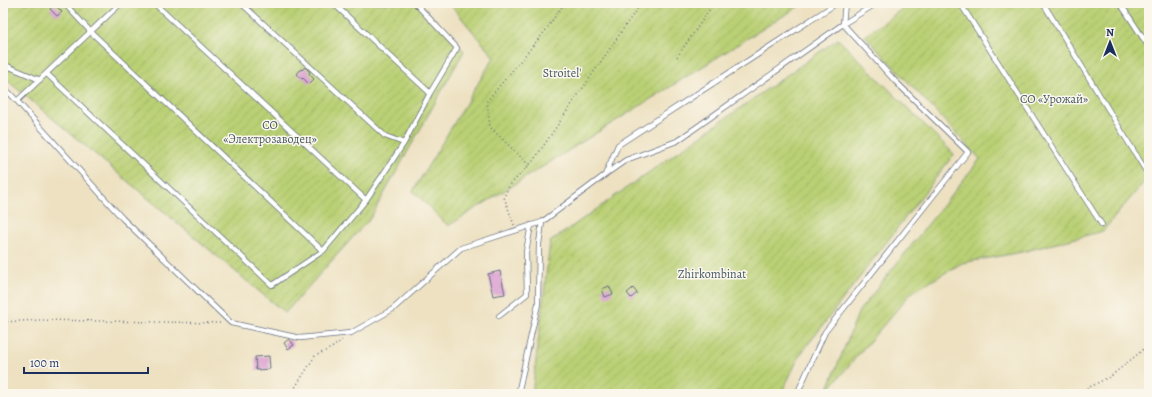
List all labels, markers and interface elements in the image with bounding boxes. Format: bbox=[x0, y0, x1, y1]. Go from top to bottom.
north arrow bbox=[1090, 22, 1130, 62]
text: N bbox=[1106, 25, 1114, 40]
park label: Stroitel' bbox=[543, 65, 581, 81]
park label: СО «Урожай» bbox=[1020, 91, 1088, 107]
park label: СО «Электрозаводец» bbox=[223, 117, 317, 147]
park label: Zhirkombinat bbox=[678, 266, 746, 282]
scale bar bbox=[24, 349, 148, 375]
text: 100 m bbox=[30, 355, 59, 371]

